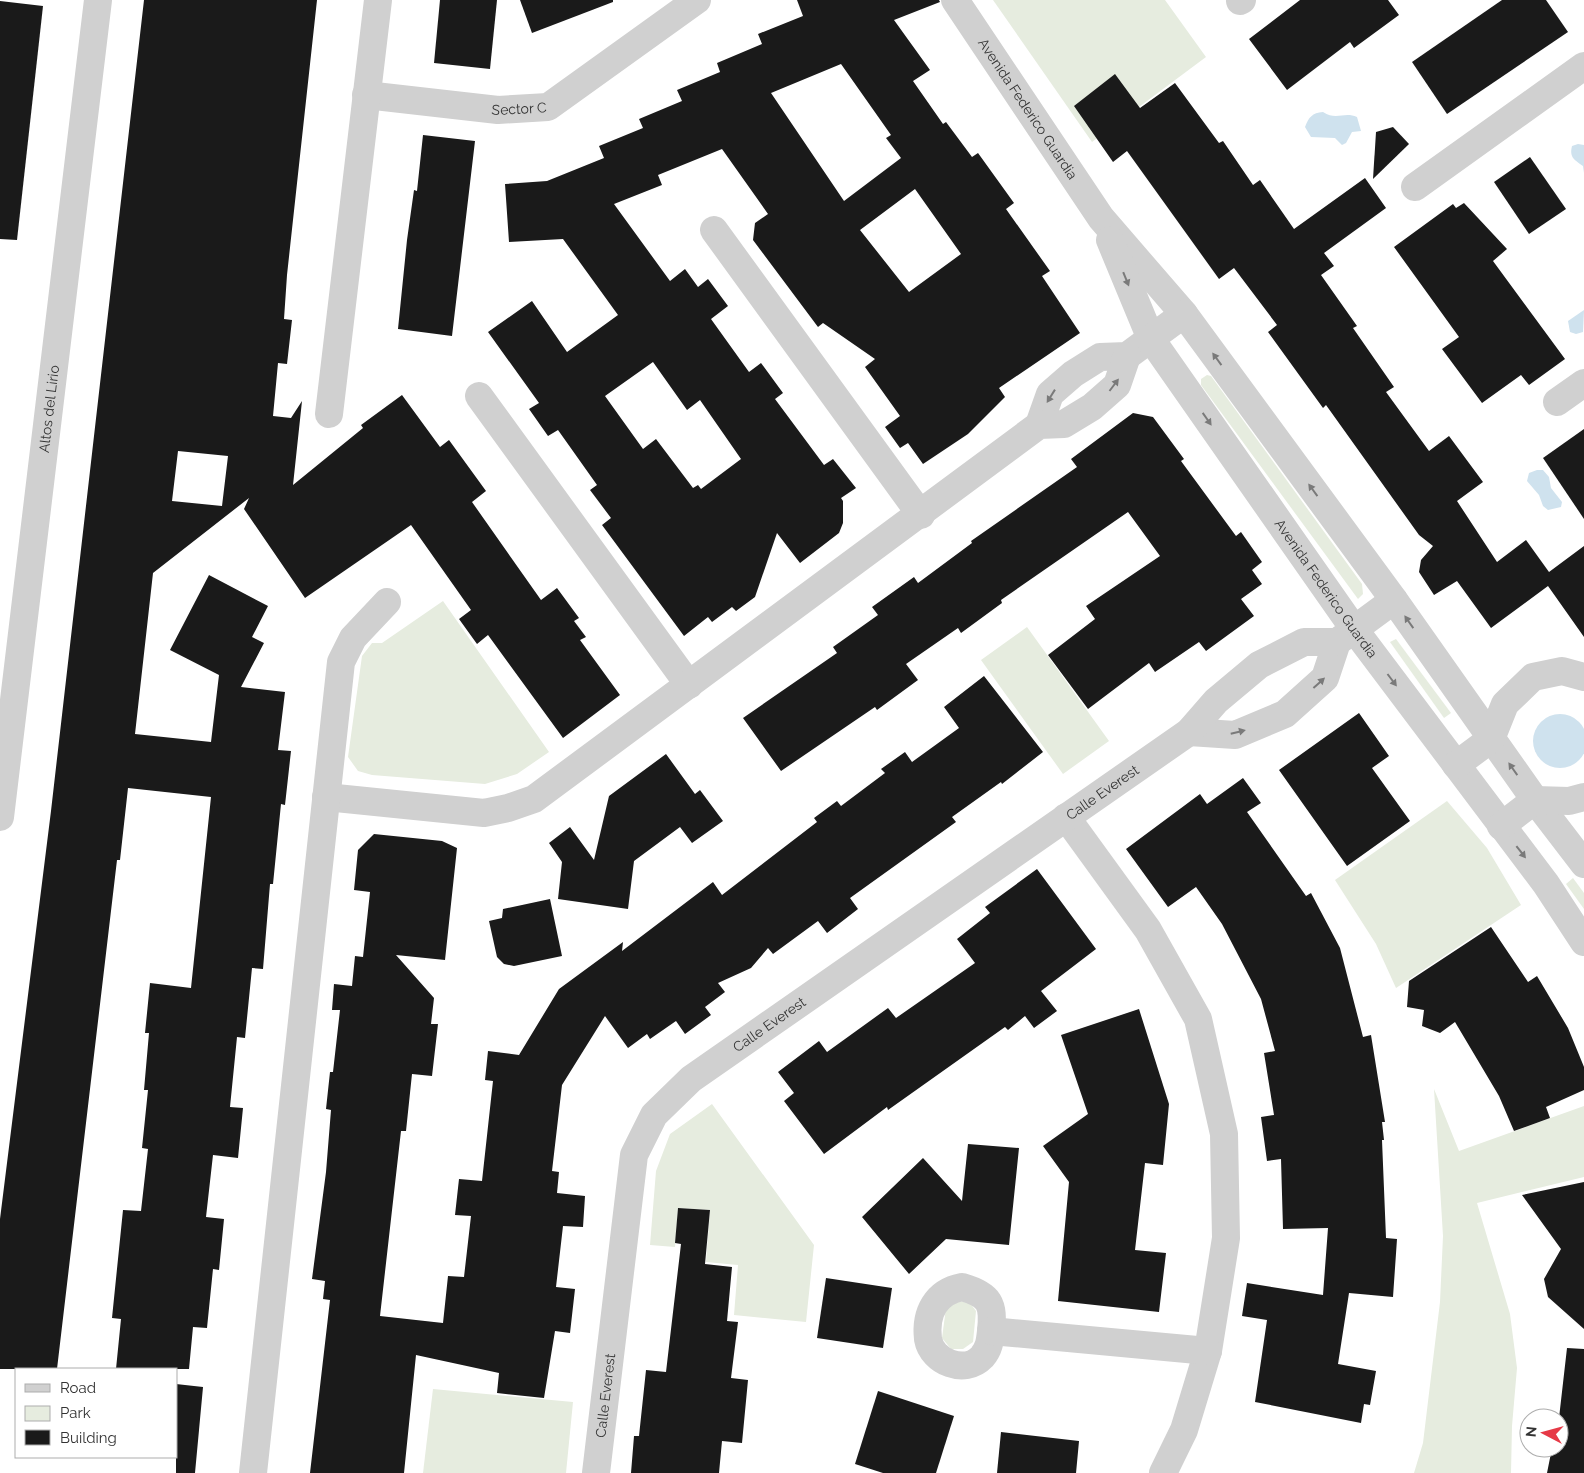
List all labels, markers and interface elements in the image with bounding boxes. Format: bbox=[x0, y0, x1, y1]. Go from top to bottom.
street label: Avenida Federico Guardia bbox=[975, 35, 1081, 182]
street label: Sector C bbox=[491, 99, 547, 118]
one-way arrow bbox=[1123, 272, 1131, 286]
one-way arrow bbox=[1212, 352, 1222, 366]
street label: Altos del Lirio bbox=[36, 364, 62, 454]
one-way arrow bbox=[1109, 378, 1119, 391]
one-way arrow bbox=[1047, 389, 1056, 403]
one-way arrow bbox=[1202, 412, 1212, 426]
one-way arrow bbox=[1308, 484, 1318, 497]
street label: Avenida Federico Guardia bbox=[1272, 516, 1381, 661]
one-way arrow bbox=[1404, 615, 1414, 629]
one-way arrow bbox=[1387, 673, 1397, 687]
one-way arrow bbox=[1312, 677, 1324, 689]
one-way arrow bbox=[1230, 728, 1245, 736]
street label: Calle Everest bbox=[1063, 761, 1142, 823]
one-way arrow bbox=[1508, 762, 1518, 776]
one-way arrow bbox=[1515, 845, 1526, 858]
street label: Calle Everest bbox=[730, 994, 809, 1055]
street label: Calle Everest bbox=[592, 1352, 618, 1439]
legend bbox=[15, 1368, 178, 1458]
text: Road bbox=[60, 1379, 96, 1397]
text: Park bbox=[60, 1404, 91, 1422]
north arrow bbox=[1519, 1408, 1569, 1458]
text: N bbox=[1523, 1425, 1540, 1438]
text: Building bbox=[60, 1429, 117, 1447]

